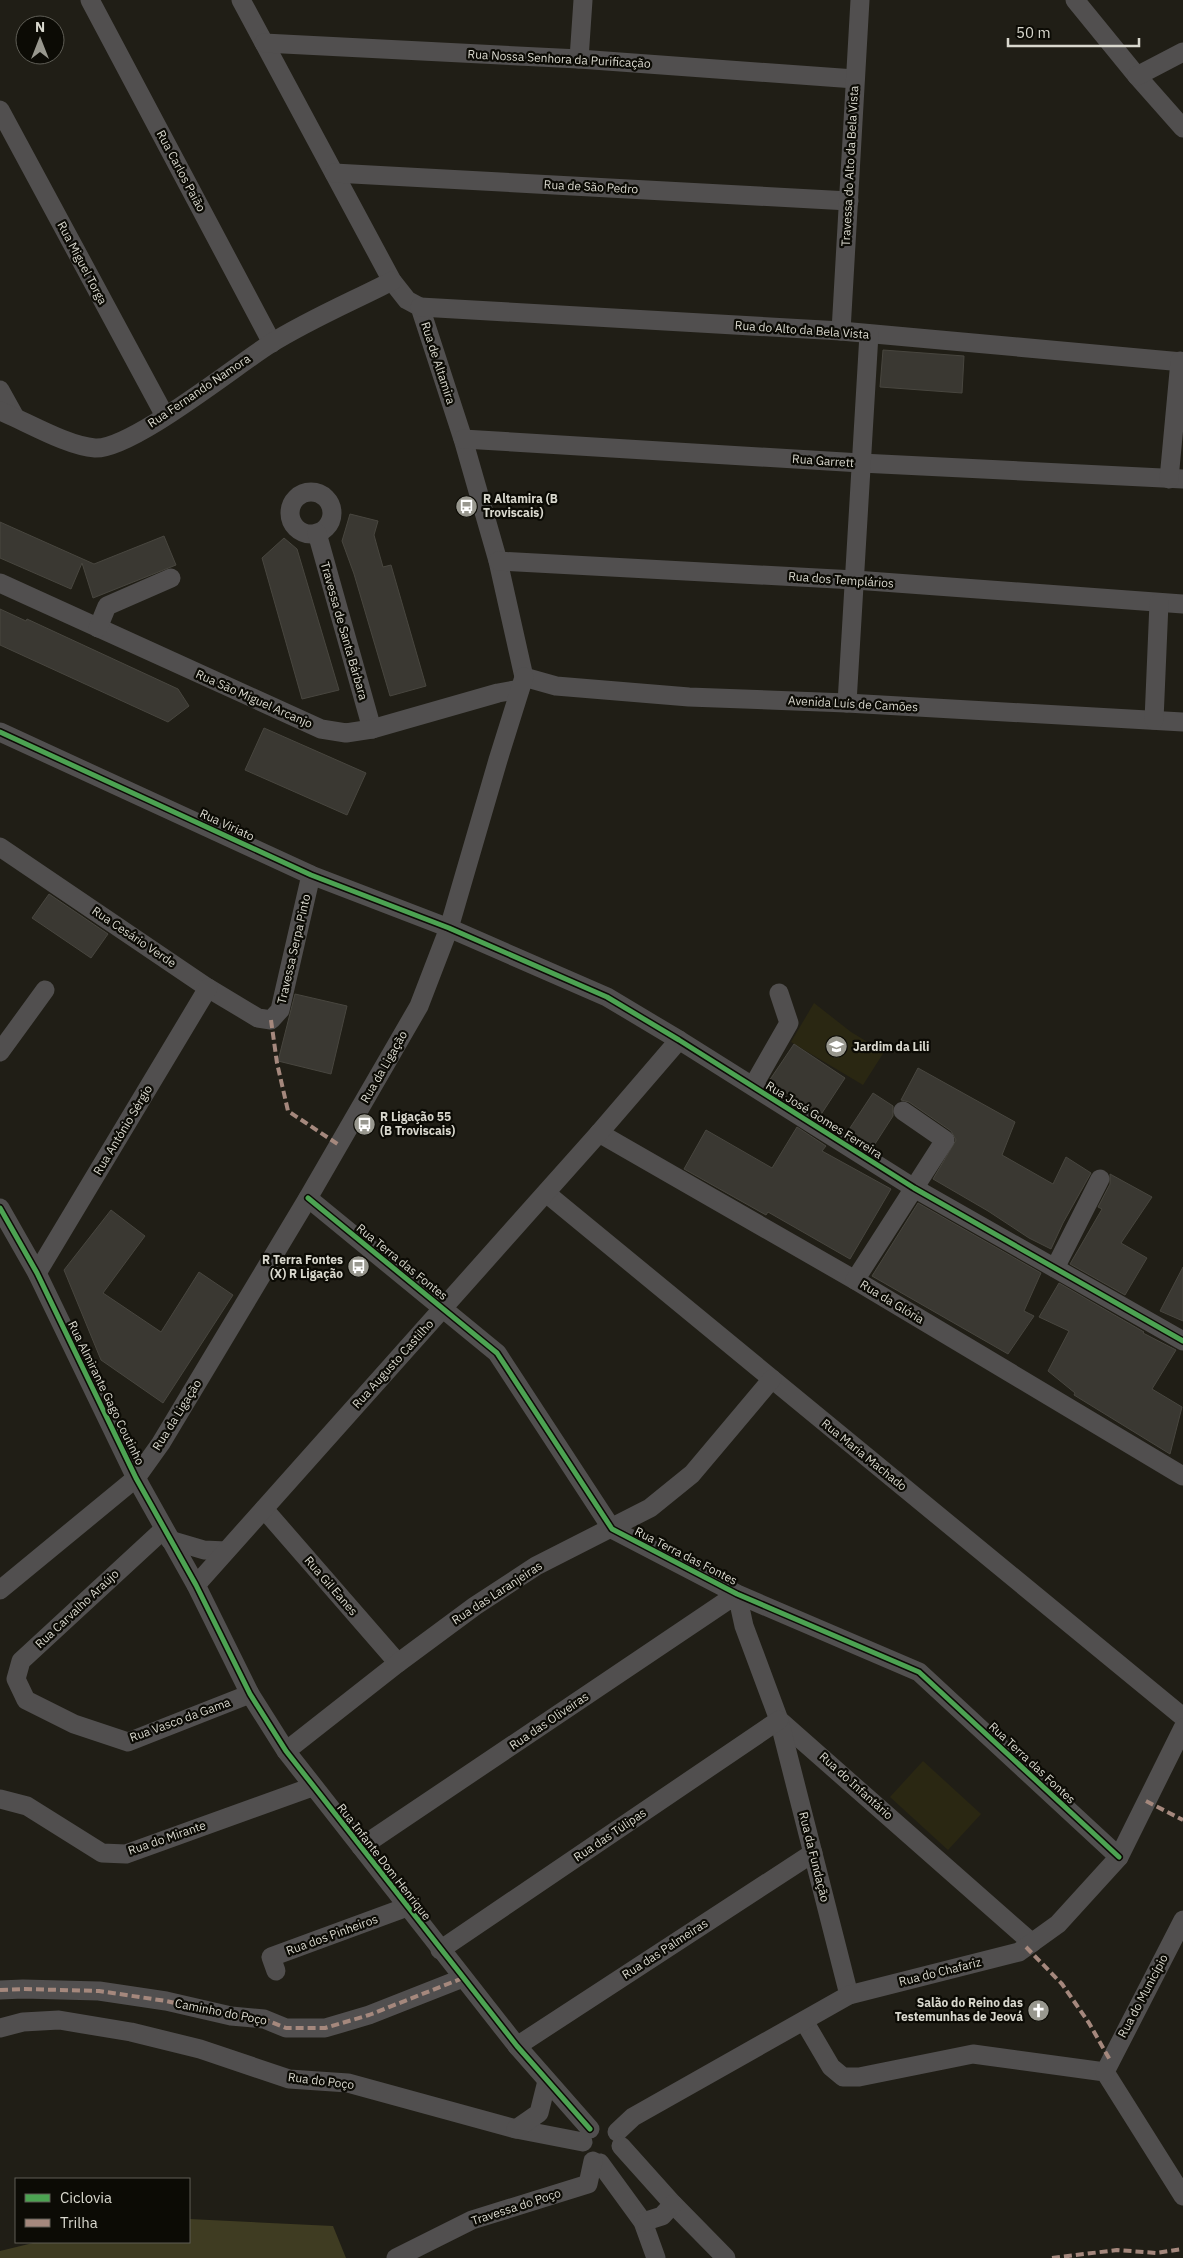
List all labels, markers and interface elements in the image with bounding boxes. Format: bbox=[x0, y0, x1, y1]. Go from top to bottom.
north arrow bbox=[15, 15, 65, 65]
scale bar bbox=[1008, 15, 1139, 47]
text: N bbox=[35, 18, 45, 36]
text: 50 m bbox=[1016, 23, 1051, 42]
street label: Rua Nossa Senhora da Purificação bbox=[467, 46, 651, 71]
street label: Travessa do Alto da Bela Vista bbox=[838, 85, 861, 247]
street label: Rua Carlos Paião bbox=[154, 127, 209, 214]
street label: Rua de São Pedro bbox=[543, 177, 639, 196]
street label: Rua Miguel Torga bbox=[54, 219, 111, 307]
street label: Rua do Alto da Bela Vista bbox=[734, 317, 870, 342]
street label: Rua de Altamira bbox=[418, 320, 459, 407]
street label: Rua Fernando Namora bbox=[145, 350, 253, 431]
street label: Rua Garrett bbox=[792, 451, 855, 470]
place label: R Altamira (B Troviscais) bbox=[483, 491, 558, 520]
bus stop icon: R Altamira (B Troviscais) bbox=[455, 494, 479, 518]
street label: Travessa de Santa Bárbara bbox=[318, 560, 372, 702]
street label: Rua dos Templários bbox=[788, 568, 895, 591]
street label: Rua São Miguel Arcanjo bbox=[193, 666, 315, 731]
street label: Avenida Luís de Camões bbox=[788, 693, 919, 714]
street label: Rua Viriato bbox=[197, 805, 257, 844]
street label: Travessa Serpa Pinto bbox=[274, 892, 314, 1005]
street label: Rua Cesário Verde bbox=[89, 903, 180, 971]
street label: Rua da Ligação bbox=[357, 1028, 410, 1105]
school or university icon: Jardim da Lili bbox=[825, 1035, 849, 1059]
place label: Jardim da Lili bbox=[853, 1039, 929, 1054]
street label: Rua José Gomes Ferreira bbox=[763, 1078, 886, 1162]
street label: Rua António Sérgio bbox=[90, 1082, 155, 1177]
place label: R Ligação 55 (B Troviscais) bbox=[380, 1109, 455, 1138]
bus stop icon: R Ligação 55 (B Troviscais) bbox=[352, 1112, 376, 1136]
street label: Rua Terra das Fontes bbox=[354, 1220, 451, 1303]
place label: R Terra Fontes (X) R Ligação bbox=[262, 1252, 343, 1281]
bus stop icon: R Terra Fontes (X) R Ligação bbox=[347, 1255, 371, 1279]
street label: Rua da Glória bbox=[858, 1277, 928, 1327]
street label: Rua Augusto Castilho bbox=[349, 1316, 437, 1411]
street label: Rua Almirante Gago Coutinho bbox=[65, 1318, 148, 1468]
street label: Rua da Ligação bbox=[149, 1376, 204, 1453]
street label: Rua Maria Machado bbox=[819, 1416, 910, 1494]
street label: Rua Terra das Fontes bbox=[632, 1523, 740, 1588]
street label: Rua Gil Eanes bbox=[301, 1553, 361, 1619]
street label: Rua das Laranjeiras bbox=[449, 1558, 545, 1627]
street label: Rua Carvalho Araújo bbox=[32, 1566, 122, 1651]
street label: Rua das Oliveiras bbox=[506, 1688, 591, 1753]
street label: Rua Vasco da Gama bbox=[127, 1694, 233, 1745]
street label: Rua Terra das Fontes bbox=[986, 1719, 1079, 1807]
street label: Rua do Infantário bbox=[816, 1749, 896, 1823]
street label: Rua Infante Dom Henrique bbox=[334, 1800, 435, 1923]
street label: Rua das Túlipas bbox=[571, 1805, 649, 1864]
street label: Rua da Fundação bbox=[796, 1810, 833, 1904]
street label: Rua do Mirante bbox=[126, 1817, 208, 1858]
street label: Rua dos Pinheiros bbox=[284, 1911, 380, 1958]
street label: Rua das Palmeiras bbox=[619, 1915, 711, 1982]
street label: Rua do Município bbox=[1114, 1951, 1171, 2040]
street label: Rua do Chafariz bbox=[897, 1954, 983, 1989]
street label: Caminho do Poço bbox=[174, 1995, 269, 2028]
place label: Salão do Reino das Testemunhas de Jeová bbox=[895, 1995, 1023, 2024]
church icon: Salão do Reino das Testemunhas de Jeová bbox=[1027, 1998, 1051, 2022]
street label: Rua do Poço bbox=[287, 2069, 355, 2092]
legend bbox=[15, 2178, 190, 2243]
street label: Travessa do Poço bbox=[469, 2185, 563, 2228]
text: Ciclovia bbox=[60, 2188, 112, 2207]
text: Trilha bbox=[60, 2213, 98, 2232]

